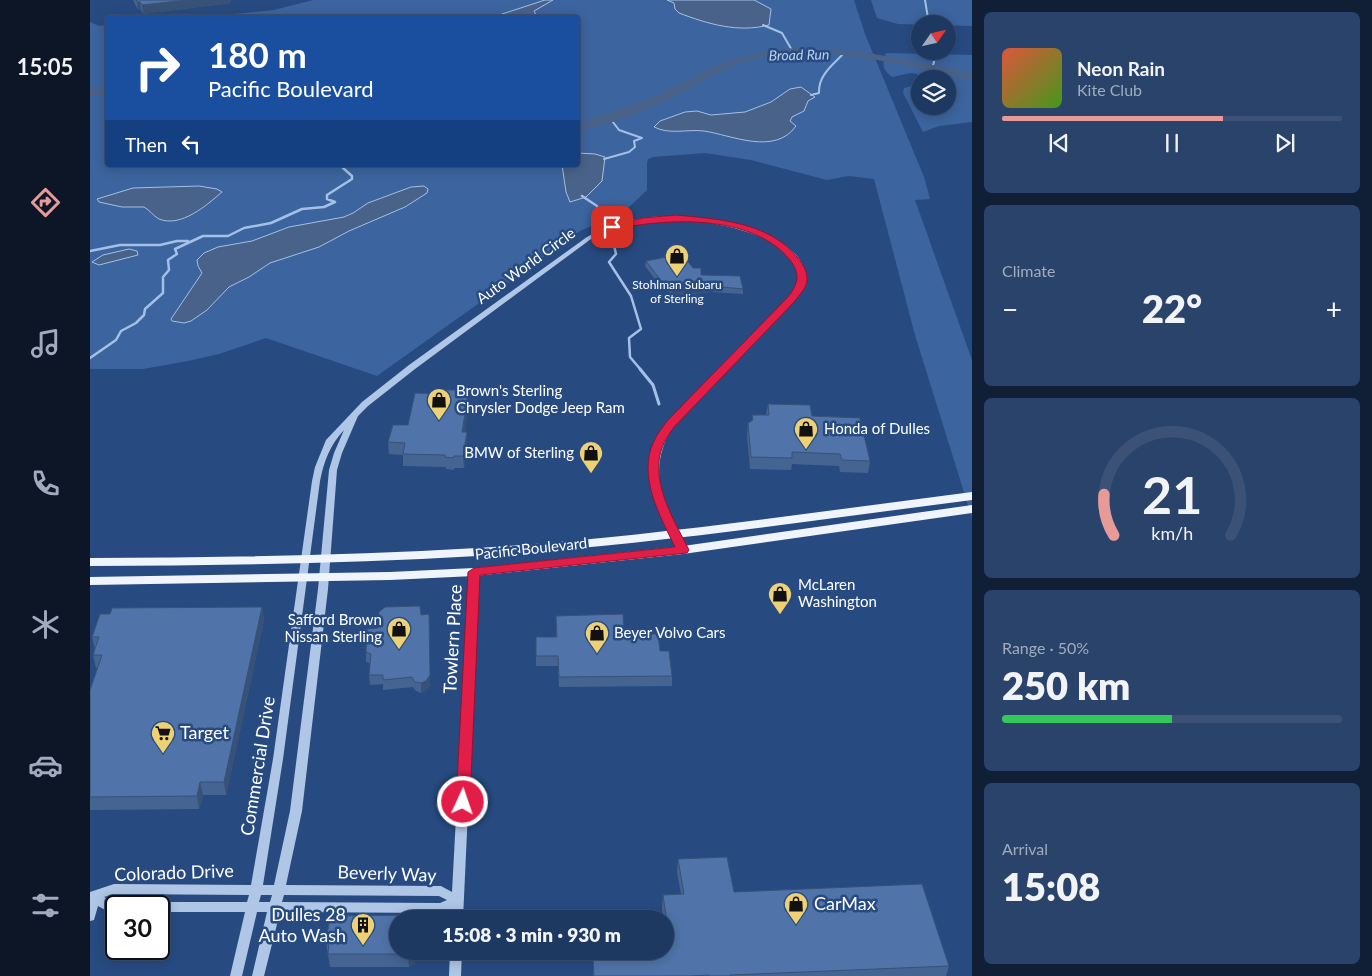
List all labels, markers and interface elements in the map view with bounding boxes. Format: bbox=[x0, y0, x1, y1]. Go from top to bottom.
north arrow bbox=[911, 15, 956, 60]
map controls bbox=[911, 15, 956, 115]
text: 180 m bbox=[208, 33, 307, 75]
icon: right bbox=[125, 35, 190, 100]
water label: Broad Run bbox=[769, 45, 829, 64]
text: 15:05 bbox=[17, 53, 73, 80]
text: Neon Rain bbox=[1077, 57, 1165, 80]
button: layers bbox=[911, 70, 956, 115]
text: Pacific Boulevard bbox=[208, 75, 374, 102]
text: Kite Club bbox=[1077, 80, 1142, 99]
icon: previous bbox=[1045, 129, 1073, 157]
icon: pause bbox=[1158, 129, 1186, 157]
icon: next bbox=[1271, 129, 1299, 157]
icon: left bbox=[177, 130, 205, 158]
text: Then bbox=[125, 133, 167, 156]
icon: directions bbox=[28, 185, 63, 220]
pin bbox=[591, 206, 633, 248]
icon: arrive bbox=[598, 213, 626, 241]
street label: Auto World Circle bbox=[473, 223, 578, 307]
shop icon: Stohlman Subaru of Sterling bbox=[664, 243, 690, 277]
text: Climate bbox=[1002, 261, 1055, 280]
place label: Stohlman Subaru of Sterling bbox=[632, 277, 722, 306]
text: 22° bbox=[1142, 285, 1202, 331]
text: − bbox=[1002, 292, 1018, 326]
text: + bbox=[1326, 292, 1342, 326]
icon: music bbox=[28, 326, 63, 361]
place label: Brown's Sterling Chrysler Dodge Jeep Ram bbox=[456, 381, 625, 416]
shop icon: Brown's Sterling Chrysler Dodge Jeep Ram bbox=[426, 387, 452, 421]
shop icon: Honda of Dulles bbox=[793, 416, 819, 450]
place label: Honda of Dulles bbox=[824, 419, 930, 437]
shop icon: BMW of Sterling bbox=[578, 440, 604, 474]
place label: BMW of Sterling bbox=[464, 443, 574, 461]
text: 21 bbox=[1142, 463, 1202, 525]
icon: phone bbox=[28, 466, 63, 501]
text: km/h bbox=[1151, 522, 1193, 544]
street label: Pacific Boulevard bbox=[474, 533, 588, 563]
place label: McLaren Washington bbox=[798, 575, 877, 610]
shop icon: McLaren Washington bbox=[767, 581, 793, 615]
street label: Towlern Place bbox=[438, 584, 466, 694]
icon: climate bbox=[28, 607, 63, 642]
place label: Safford Brown Nissan Sterling bbox=[285, 610, 382, 645]
shop icon: Safford Brown Nissan Sterling bbox=[386, 616, 412, 650]
shop icon: Beyer Volvo Cars bbox=[584, 620, 610, 654]
place label: Beyer Volvo Cars bbox=[614, 623, 726, 641]
text: Range · 50% bbox=[1002, 638, 1089, 657]
text: 250 km bbox=[1002, 662, 1130, 708]
street label: Commercial Drive bbox=[235, 694, 279, 837]
supermarket icon: Target bbox=[150, 720, 176, 754]
place label: Target bbox=[180, 721, 230, 743]
icon: car bbox=[28, 748, 63, 783]
position arrow bbox=[436, 775, 488, 827]
text: Arrival bbox=[1002, 839, 1048, 858]
street label: Colorado Drive bbox=[114, 859, 234, 885]
street label: Beverly Way bbox=[337, 860, 438, 886]
text: 15:08 bbox=[1002, 863, 1100, 909]
icon: filters bbox=[28, 888, 63, 923]
shop icon: CarMax bbox=[783, 891, 809, 925]
place label: CarMax bbox=[814, 892, 876, 914]
speed limit sign: 30 bbox=[105, 895, 170, 960]
place label: Dulles 28 Auto Wash bbox=[259, 903, 346, 946]
building icon: Dulles 28 Auto Wash bbox=[350, 912, 376, 946]
text: 15:08 · 3 min · 930 m bbox=[442, 923, 621, 946]

